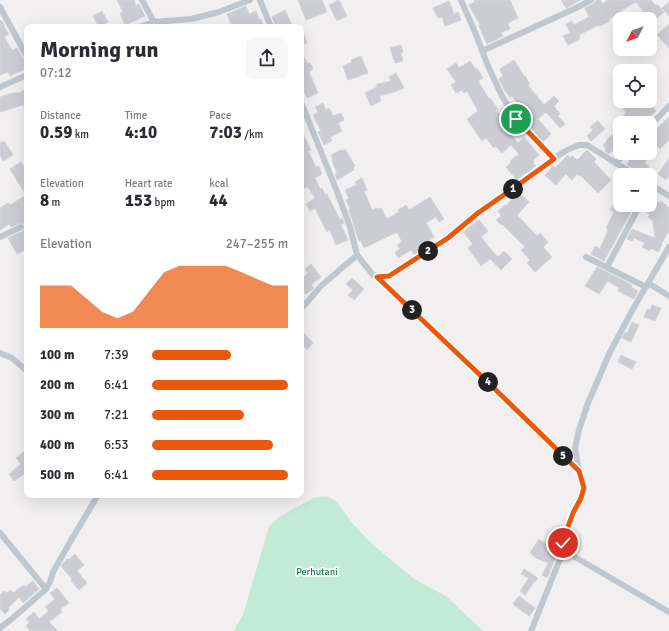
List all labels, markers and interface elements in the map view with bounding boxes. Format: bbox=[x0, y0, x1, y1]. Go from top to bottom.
north arrow bbox=[613, 12, 657, 56]
map controls bbox=[613, 12, 657, 212]
text: Morning run bbox=[40, 36, 159, 63]
button: share bbox=[246, 37, 288, 79]
button: locate bbox=[613, 64, 657, 108]
text: 07:12 bbox=[40, 65, 72, 81]
pin bbox=[499, 102, 533, 136]
icon: arrive bbox=[505, 108, 527, 130]
text: Distance bbox=[40, 109, 81, 122]
text: Time bbox=[125, 109, 147, 122]
text: Pace bbox=[209, 109, 232, 122]
button: + bbox=[613, 116, 657, 160]
text: 0.59 bbox=[40, 122, 72, 143]
text: 4:10 bbox=[125, 122, 157, 143]
text: 7:03 bbox=[209, 122, 242, 143]
text: km bbox=[72, 128, 89, 141]
text: /km bbox=[242, 128, 263, 141]
button: − bbox=[613, 168, 657, 212]
text: Elevation bbox=[40, 177, 84, 190]
text: Heart rate bbox=[125, 177, 172, 190]
text: kcal bbox=[209, 177, 229, 190]
pin: 1 bbox=[503, 179, 523, 199]
text: 1 bbox=[510, 182, 516, 195]
text: 8 bbox=[40, 190, 49, 211]
text: 153 bbox=[125, 190, 152, 211]
text: 44 bbox=[209, 190, 228, 211]
text: m bbox=[49, 196, 60, 209]
text: bpm bbox=[152, 196, 175, 209]
text: Elevation bbox=[40, 236, 92, 252]
text: 247–255 m bbox=[226, 236, 288, 252]
pin: 2 bbox=[418, 241, 438, 261]
text: 2 bbox=[425, 244, 431, 257]
pin: 3 bbox=[402, 300, 422, 320]
text: 3 bbox=[409, 303, 415, 316]
text: 100 m bbox=[40, 347, 74, 363]
text: 7:39 bbox=[104, 347, 129, 363]
pin: 4 bbox=[478, 372, 498, 392]
text: 4 bbox=[485, 375, 491, 388]
text: 200 m bbox=[40, 377, 74, 393]
text: 6:41 bbox=[104, 377, 129, 393]
text: 300 m bbox=[40, 407, 74, 423]
text: 7:21 bbox=[104, 407, 129, 423]
text: 400 m bbox=[40, 437, 74, 453]
text: 6:53 bbox=[104, 437, 129, 453]
pin: 5 bbox=[553, 446, 573, 466]
text: 5 bbox=[560, 449, 566, 462]
text: 500 m bbox=[40, 467, 74, 483]
text: 6:41 bbox=[104, 467, 129, 483]
pin bbox=[546, 526, 580, 560]
icon: check bbox=[552, 532, 574, 554]
park label: Perhutani bbox=[296, 566, 338, 578]

